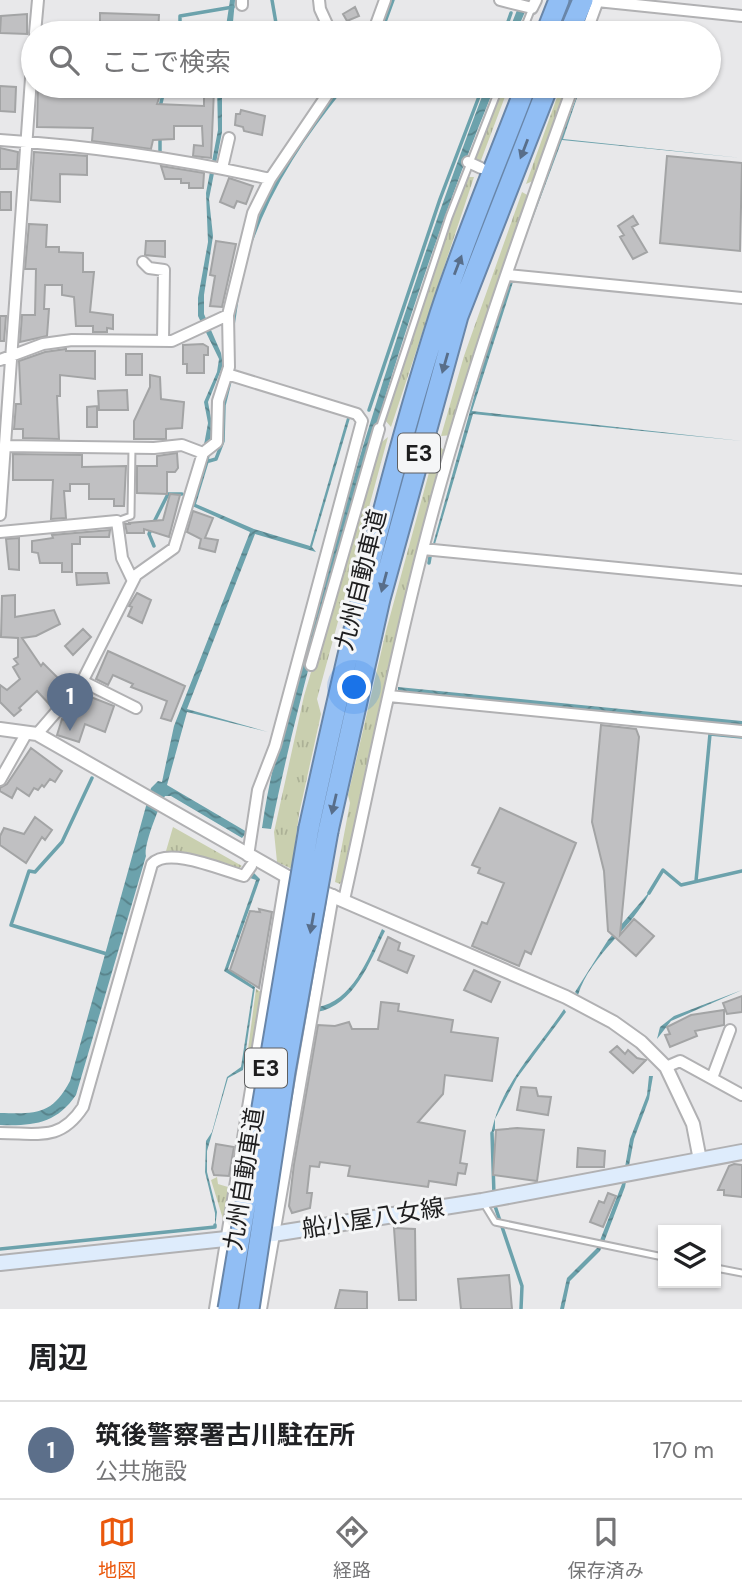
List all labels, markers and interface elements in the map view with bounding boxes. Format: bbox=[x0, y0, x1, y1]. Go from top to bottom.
search box bbox=[21, 21, 721, 98]
icon: search bbox=[45, 41, 83, 79]
text: ここで検索 bbox=[101, 45, 231, 79]
one-way arrow bbox=[518, 139, 529, 160]
one-way arrow bbox=[453, 255, 464, 276]
one-way arrow bbox=[439, 352, 449, 373]
road number: E3 bbox=[398, 433, 440, 472]
street label: 九州自動車道 bbox=[328, 506, 393, 653]
one-way arrow bbox=[378, 571, 389, 593]
your location bbox=[337, 670, 371, 704]
pin: 1 bbox=[47, 673, 93, 731]
one-way arrow bbox=[329, 793, 340, 815]
one-way arrow bbox=[306, 912, 317, 934]
road number: E3 bbox=[245, 1049, 287, 1088]
street label: 九州自動車道 bbox=[217, 1105, 270, 1252]
street label: 船小屋八女線 bbox=[299, 1191, 446, 1244]
map controls bbox=[658, 1225, 721, 1288]
button: layers bbox=[658, 1225, 721, 1288]
text: 周辺 bbox=[28, 1338, 88, 1377]
text: 筑後警察署古川駐在所 bbox=[95, 1418, 355, 1452]
text: 1 bbox=[47, 1435, 55, 1465]
text: 170 m bbox=[653, 1435, 714, 1465]
text: 公共施設 bbox=[95, 1456, 187, 1486]
tab: 地図 bbox=[98, 1513, 136, 1583]
tab: 経路 bbox=[333, 1513, 371, 1583]
tab: 保存済み bbox=[568, 1513, 644, 1583]

